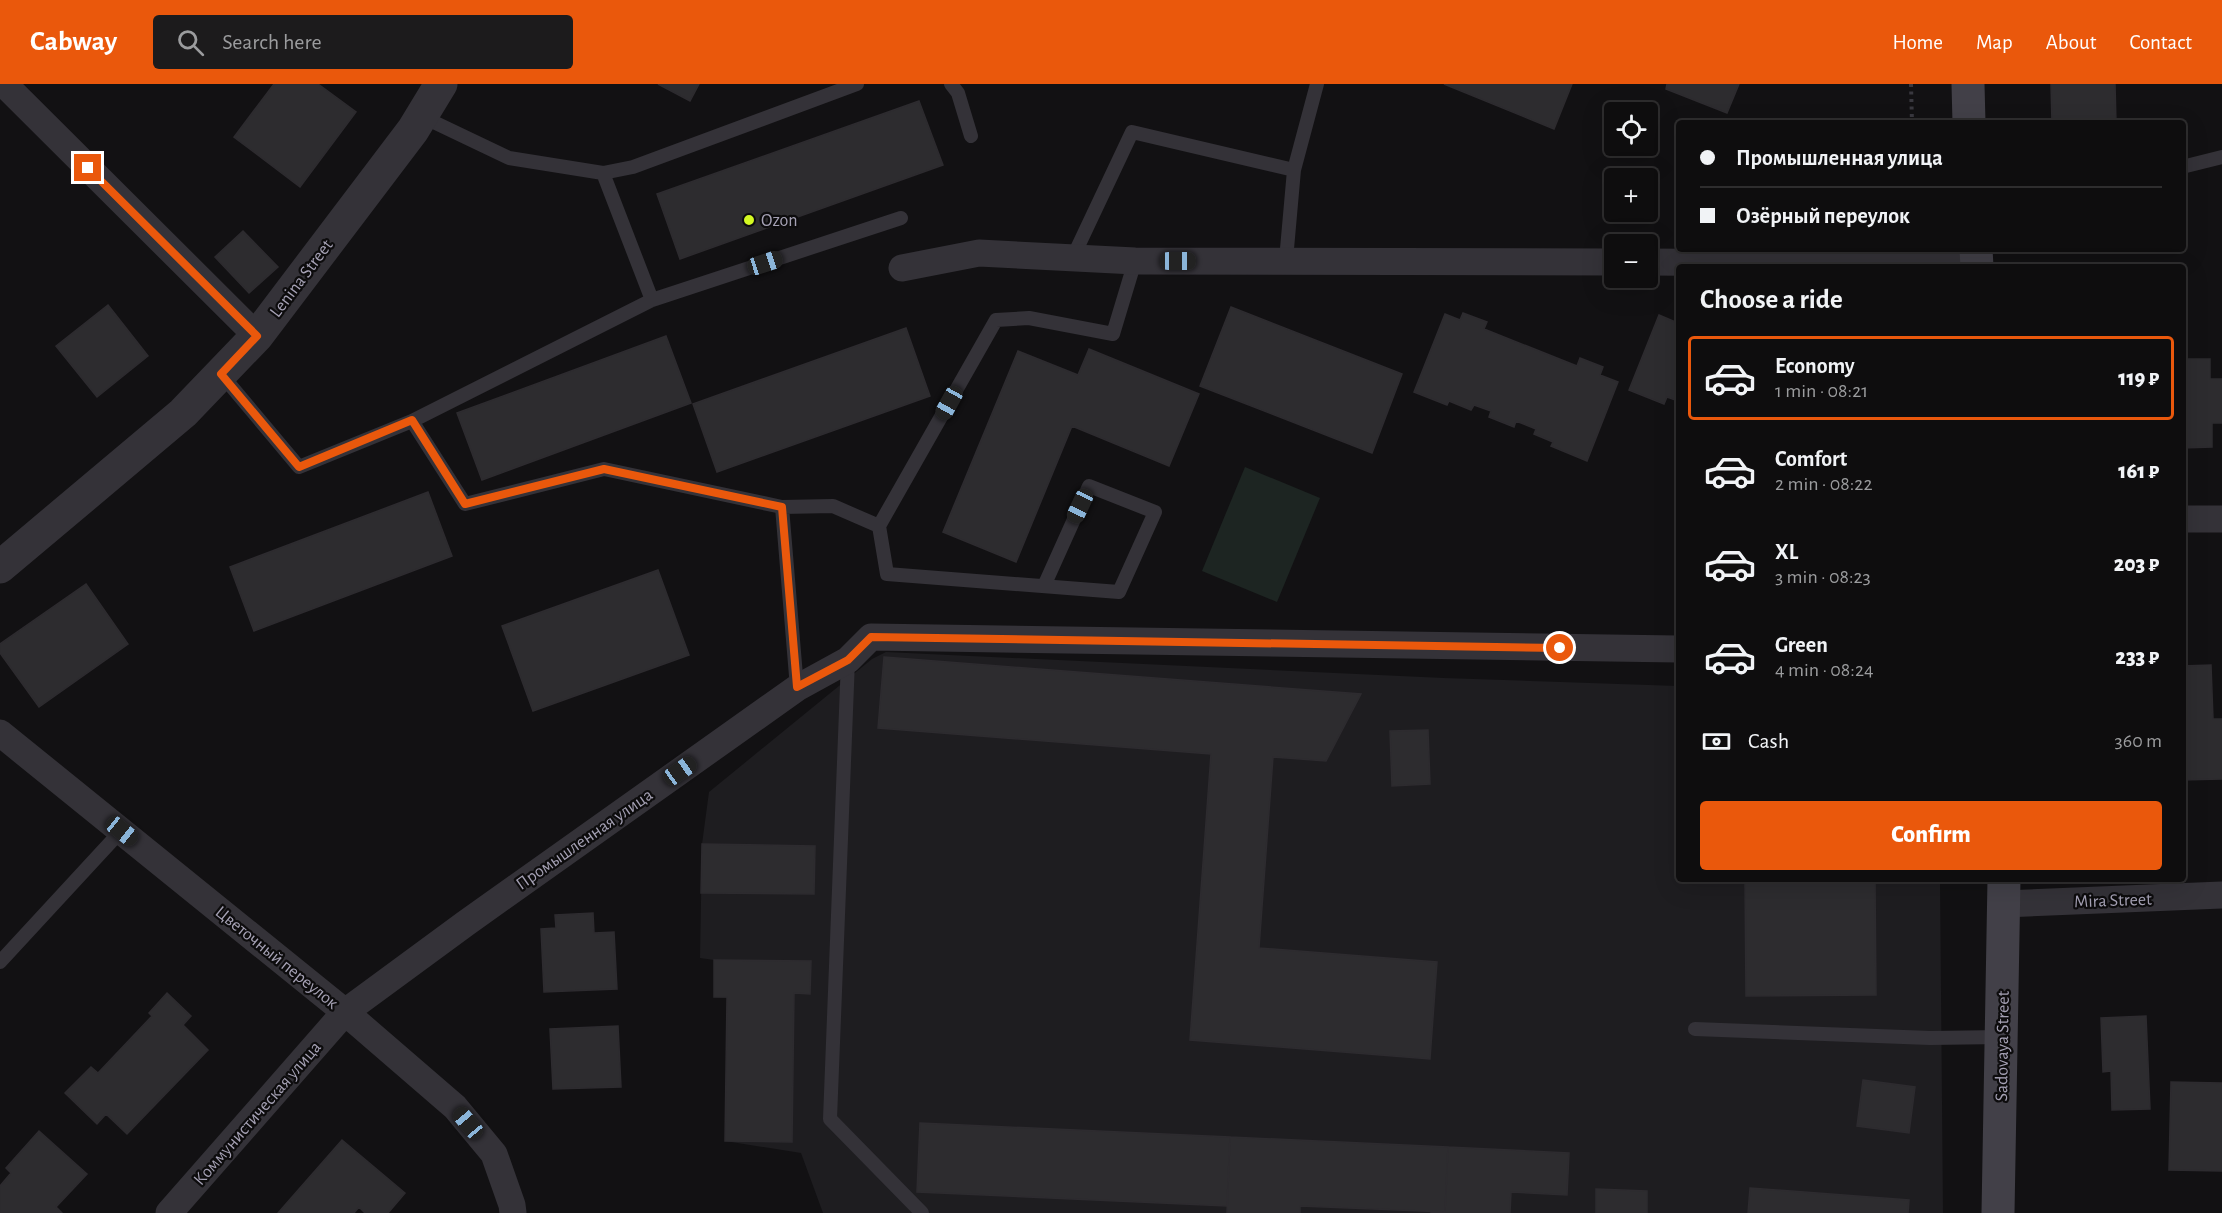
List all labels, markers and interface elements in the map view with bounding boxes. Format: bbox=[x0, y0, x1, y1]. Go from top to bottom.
search box bbox=[153, 15, 573, 69]
icon: search bbox=[174, 26, 207, 59]
text: Cabway bbox=[30, 28, 117, 56]
text: Search here bbox=[222, 31, 322, 53]
text: Home bbox=[1892, 32, 1943, 53]
text: Map bbox=[1976, 32, 2013, 53]
text: About bbox=[2046, 32, 2096, 53]
text: Contact bbox=[2129, 32, 2192, 53]
map controls bbox=[1604, 102, 1658, 288]
button: locate bbox=[1604, 102, 1658, 156]
text: Промышленная улица bbox=[1736, 147, 1943, 169]
route end bbox=[74, 154, 101, 181]
button: + bbox=[1604, 168, 1658, 222]
text: Озёрный переулок bbox=[1736, 205, 1910, 227]
place label: Ozon bbox=[761, 212, 798, 230]
marker: Ozon bbox=[742, 213, 756, 227]
button: − bbox=[1604, 234, 1658, 288]
street label: Lenina Street bbox=[267, 236, 337, 321]
car bbox=[745, 249, 785, 277]
car bbox=[1160, 252, 1196, 270]
text: Choose a ride bbox=[1700, 286, 1843, 313]
icon: car bbox=[1703, 351, 1757, 405]
text: Economy bbox=[1775, 355, 1855, 377]
text: 119 ₽ bbox=[2118, 367, 2159, 389]
text: 1 min · 08:21 bbox=[1775, 381, 1868, 401]
car bbox=[932, 383, 966, 423]
icon: car bbox=[1703, 444, 1757, 498]
text: Comfort bbox=[1775, 448, 1847, 470]
text: 161 ₽ bbox=[2118, 460, 2159, 482]
text: 2 min · 08:22 bbox=[1775, 474, 1873, 494]
car bbox=[1064, 486, 1096, 526]
icon: car bbox=[1703, 537, 1757, 591]
text: XL bbox=[1775, 541, 1798, 563]
text: 203 ₽ bbox=[2114, 553, 2159, 575]
text: 3 min · 08:23 bbox=[1775, 567, 1871, 587]
icon: car bbox=[1703, 630, 1757, 684]
route start bbox=[1546, 634, 1573, 661]
text: Green bbox=[1775, 634, 1828, 656]
text: 233 ₽ bbox=[2115, 646, 2159, 668]
text: 4 min · 08:24 bbox=[1775, 660, 1874, 680]
icon: cash bbox=[1700, 725, 1733, 758]
text: Cash bbox=[1748, 730, 1789, 752]
text: 360 m bbox=[2115, 731, 2162, 751]
car bbox=[660, 753, 700, 789]
street label: Промышленная улица bbox=[513, 786, 656, 894]
button: Confirm bbox=[1700, 801, 2162, 870]
car bbox=[102, 813, 142, 849]
street label: Mira Street bbox=[2074, 891, 2153, 911]
street label: Цветочный переулок bbox=[211, 903, 342, 1013]
street label: Sadovaya Street bbox=[1993, 990, 2013, 1102]
street label: Коммунистическая улица bbox=[191, 1038, 325, 1189]
car bbox=[450, 1103, 486, 1143]

